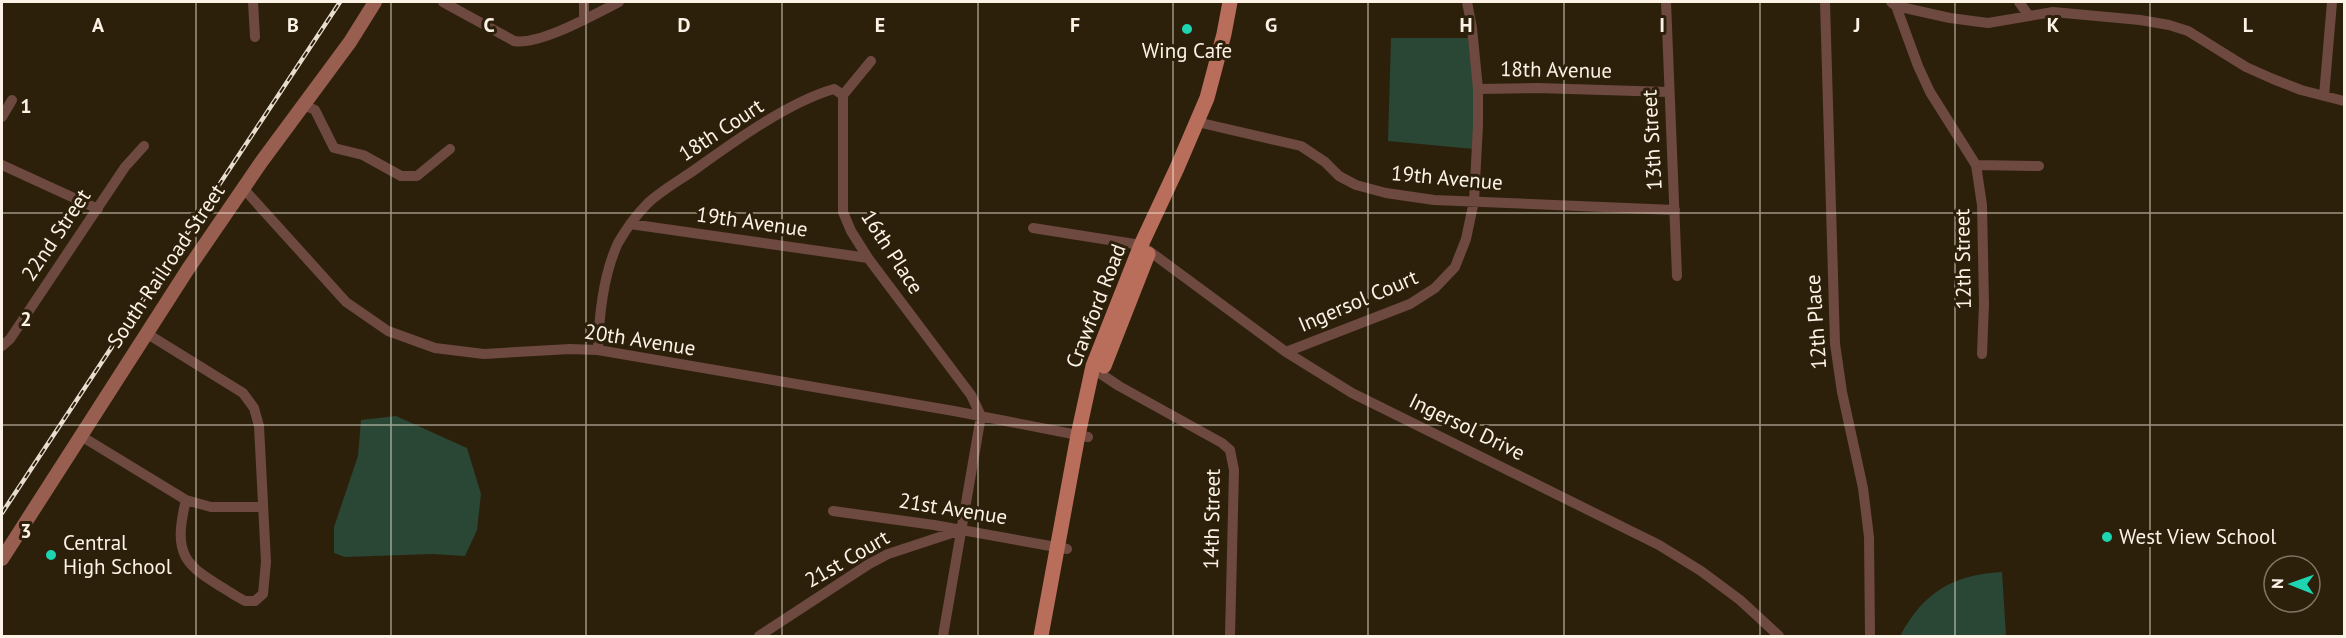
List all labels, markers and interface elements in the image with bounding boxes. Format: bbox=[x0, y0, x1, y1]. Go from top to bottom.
text: A bbox=[92, 12, 105, 38]
text: B bbox=[287, 12, 299, 38]
text: C bbox=[483, 12, 495, 38]
text: D bbox=[678, 12, 691, 38]
text: E bbox=[875, 12, 885, 38]
text: F bbox=[1070, 12, 1080, 38]
text: G bbox=[1265, 12, 1277, 38]
text: H bbox=[1459, 12, 1473, 38]
text: I bbox=[1659, 12, 1665, 38]
text: J bbox=[1853, 12, 1860, 38]
text: K bbox=[2047, 12, 2060, 38]
text: L bbox=[2243, 12, 2254, 38]
marker: Wing Cafe bbox=[1180, 22, 1194, 36]
place label: Wing Cafe bbox=[1142, 37, 1232, 64]
street label: 18th Avenue bbox=[1500, 55, 1612, 84]
street label: 13th Street bbox=[1635, 89, 1668, 191]
street label: 18th Court bbox=[673, 92, 768, 167]
text: 1 bbox=[20, 93, 32, 119]
street label: 19th Avenue bbox=[1390, 159, 1504, 196]
street label: South Railroad Street bbox=[101, 179, 230, 353]
street label: 22nd Street bbox=[15, 184, 96, 286]
street label: 19th Avenue bbox=[695, 200, 809, 243]
street label: 16th Place bbox=[855, 205, 930, 299]
street label: 12th Street bbox=[1948, 208, 1977, 310]
street label: Crawford Road bbox=[1059, 240, 1132, 372]
street label: Ingersol Court bbox=[1294, 263, 1422, 338]
street label: 12th Place bbox=[1799, 274, 1832, 370]
text: 2 bbox=[20, 306, 32, 332]
street label: 20th Avenue bbox=[583, 317, 698, 362]
street label: Ingersol Drive bbox=[1405, 387, 1530, 466]
street label: 14th Street bbox=[1197, 468, 1226, 570]
street label: 21st Avenue bbox=[897, 487, 1009, 530]
text: 3 bbox=[20, 518, 32, 544]
place label: West View School bbox=[2119, 523, 2276, 550]
street label: 21st Court bbox=[800, 524, 894, 594]
place label: Central High School bbox=[63, 529, 172, 580]
marker: West View School bbox=[2100, 530, 2114, 544]
marker: Central High School bbox=[44, 548, 58, 562]
north arrow bbox=[2262, 554, 2322, 614]
text: N bbox=[2267, 578, 2287, 589]

